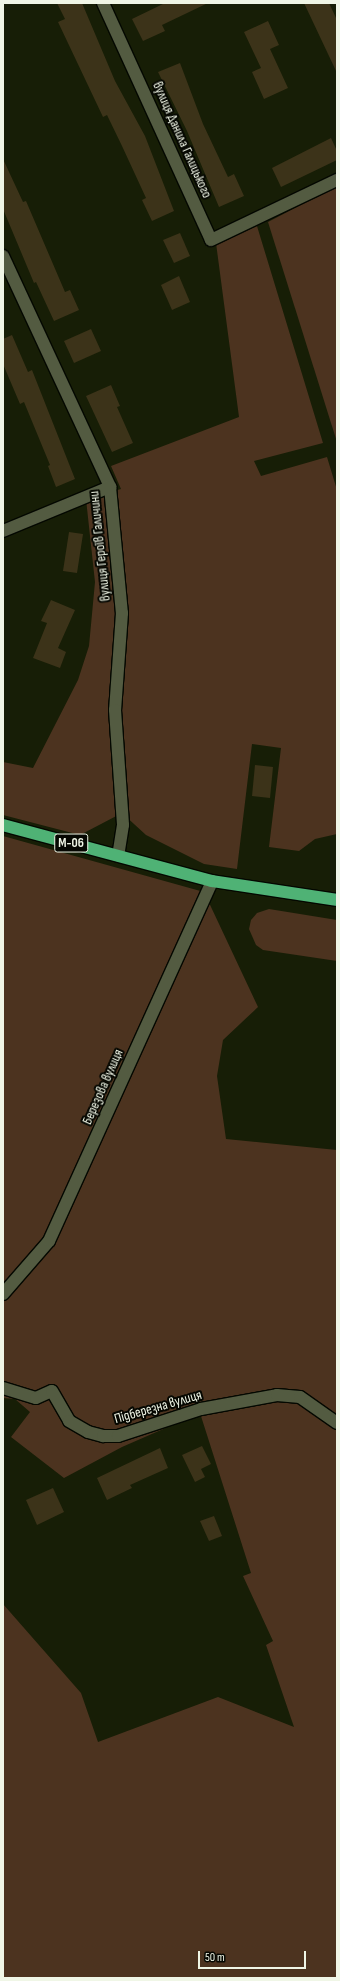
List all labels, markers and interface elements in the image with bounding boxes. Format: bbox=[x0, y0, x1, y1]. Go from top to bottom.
street label: вулиця Данила Галицького bbox=[149, 79, 215, 201]
street label: вулиця Героїв Галичини bbox=[86, 490, 114, 602]
road number: М-06 bbox=[54, 832, 88, 854]
street label: Березова вулиця bbox=[79, 1047, 127, 1127]
street label: Підберезна вулиця bbox=[112, 1387, 204, 1427]
scale bar bbox=[200, 1943, 308, 1969]
text: 50 m bbox=[205, 1950, 225, 1965]

